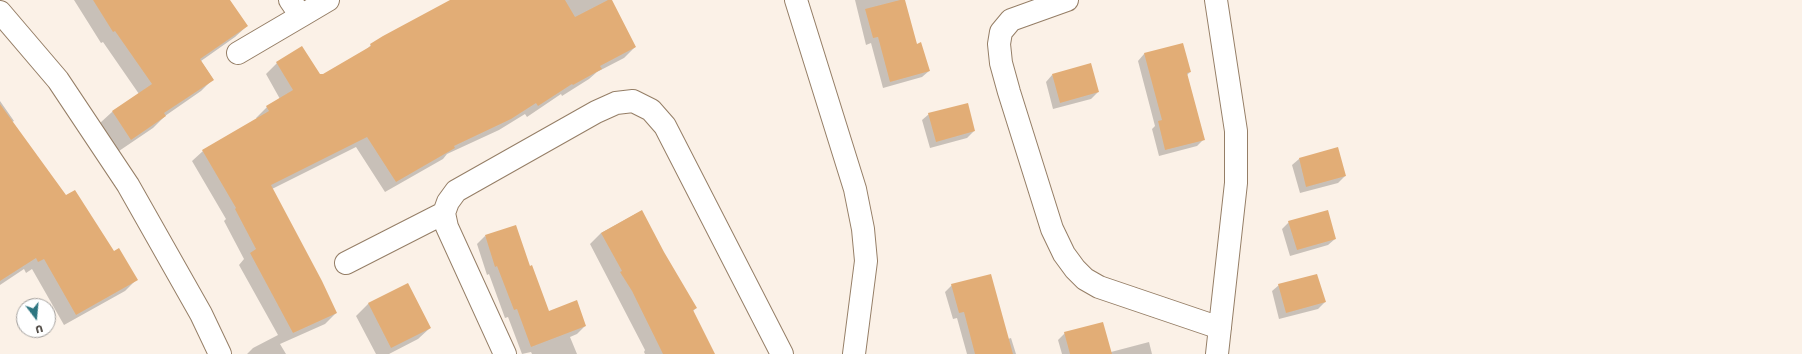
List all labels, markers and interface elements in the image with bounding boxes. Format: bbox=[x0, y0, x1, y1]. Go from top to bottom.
north arrow bbox=[16, 298, 56, 338]
text: U bbox=[34, 323, 44, 335]

